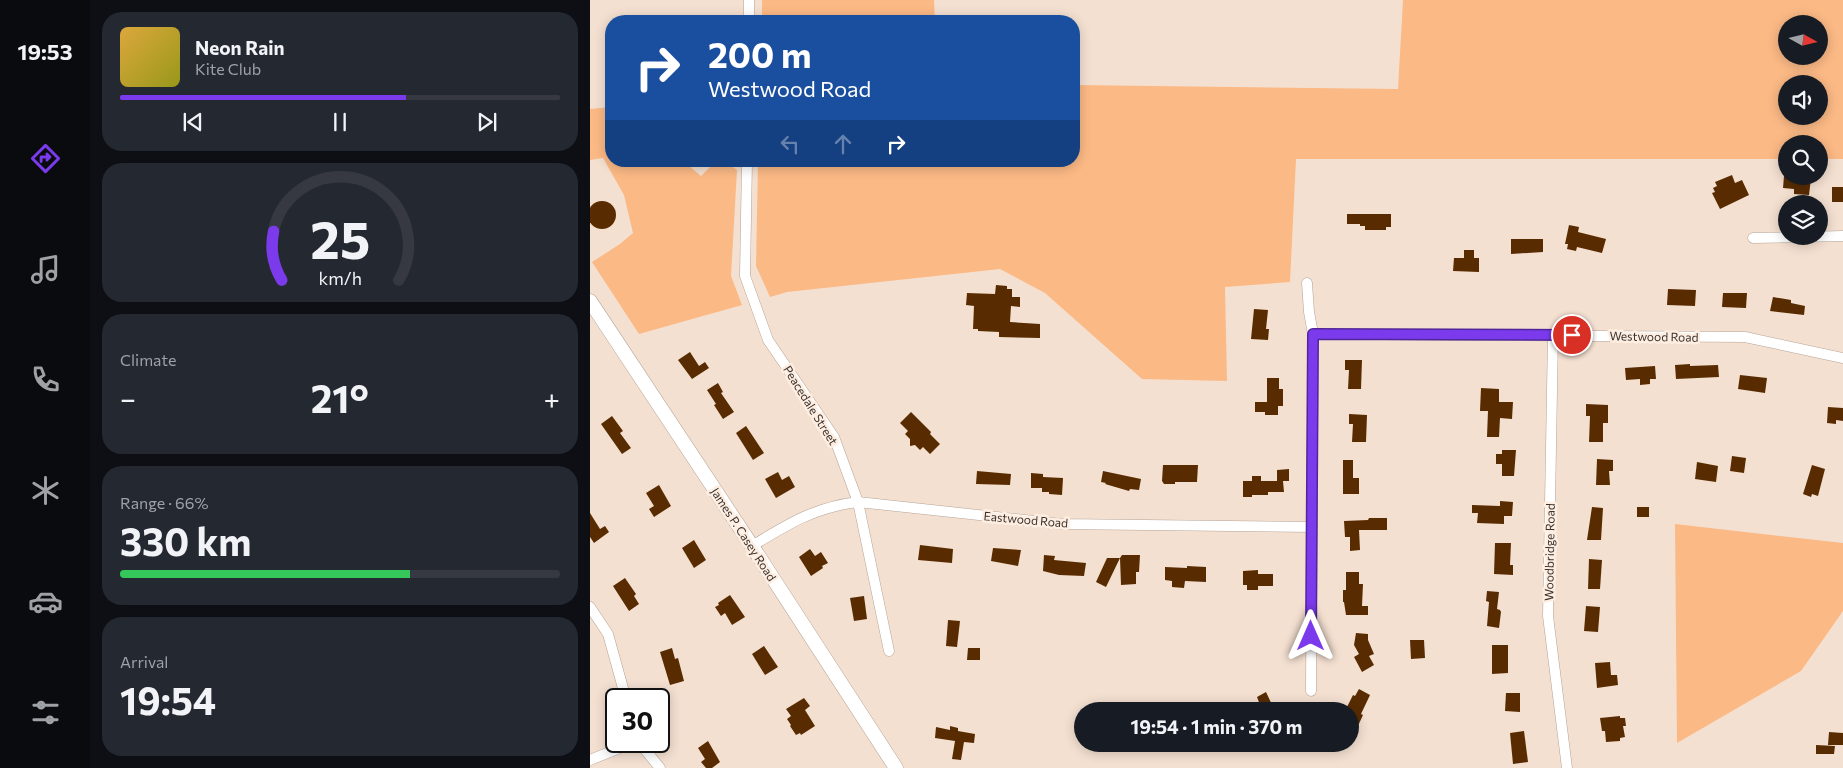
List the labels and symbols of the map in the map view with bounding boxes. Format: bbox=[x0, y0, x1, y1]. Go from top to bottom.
north arrow bbox=[1778, 15, 1828, 65]
pin bbox=[1551, 314, 1593, 356]
street label: Westwood Road bbox=[1609, 328, 1699, 344]
street label: Peacedale Street bbox=[781, 363, 841, 447]
street label: James P. Casey Road bbox=[708, 485, 779, 584]
street label: Woodbridge Road bbox=[1541, 503, 1557, 601]
street label: Eastwood Road bbox=[983, 508, 1069, 530]
position arrow bbox=[1284, 609, 1336, 661]
speed limit sign: 30 bbox=[605, 688, 670, 753]

